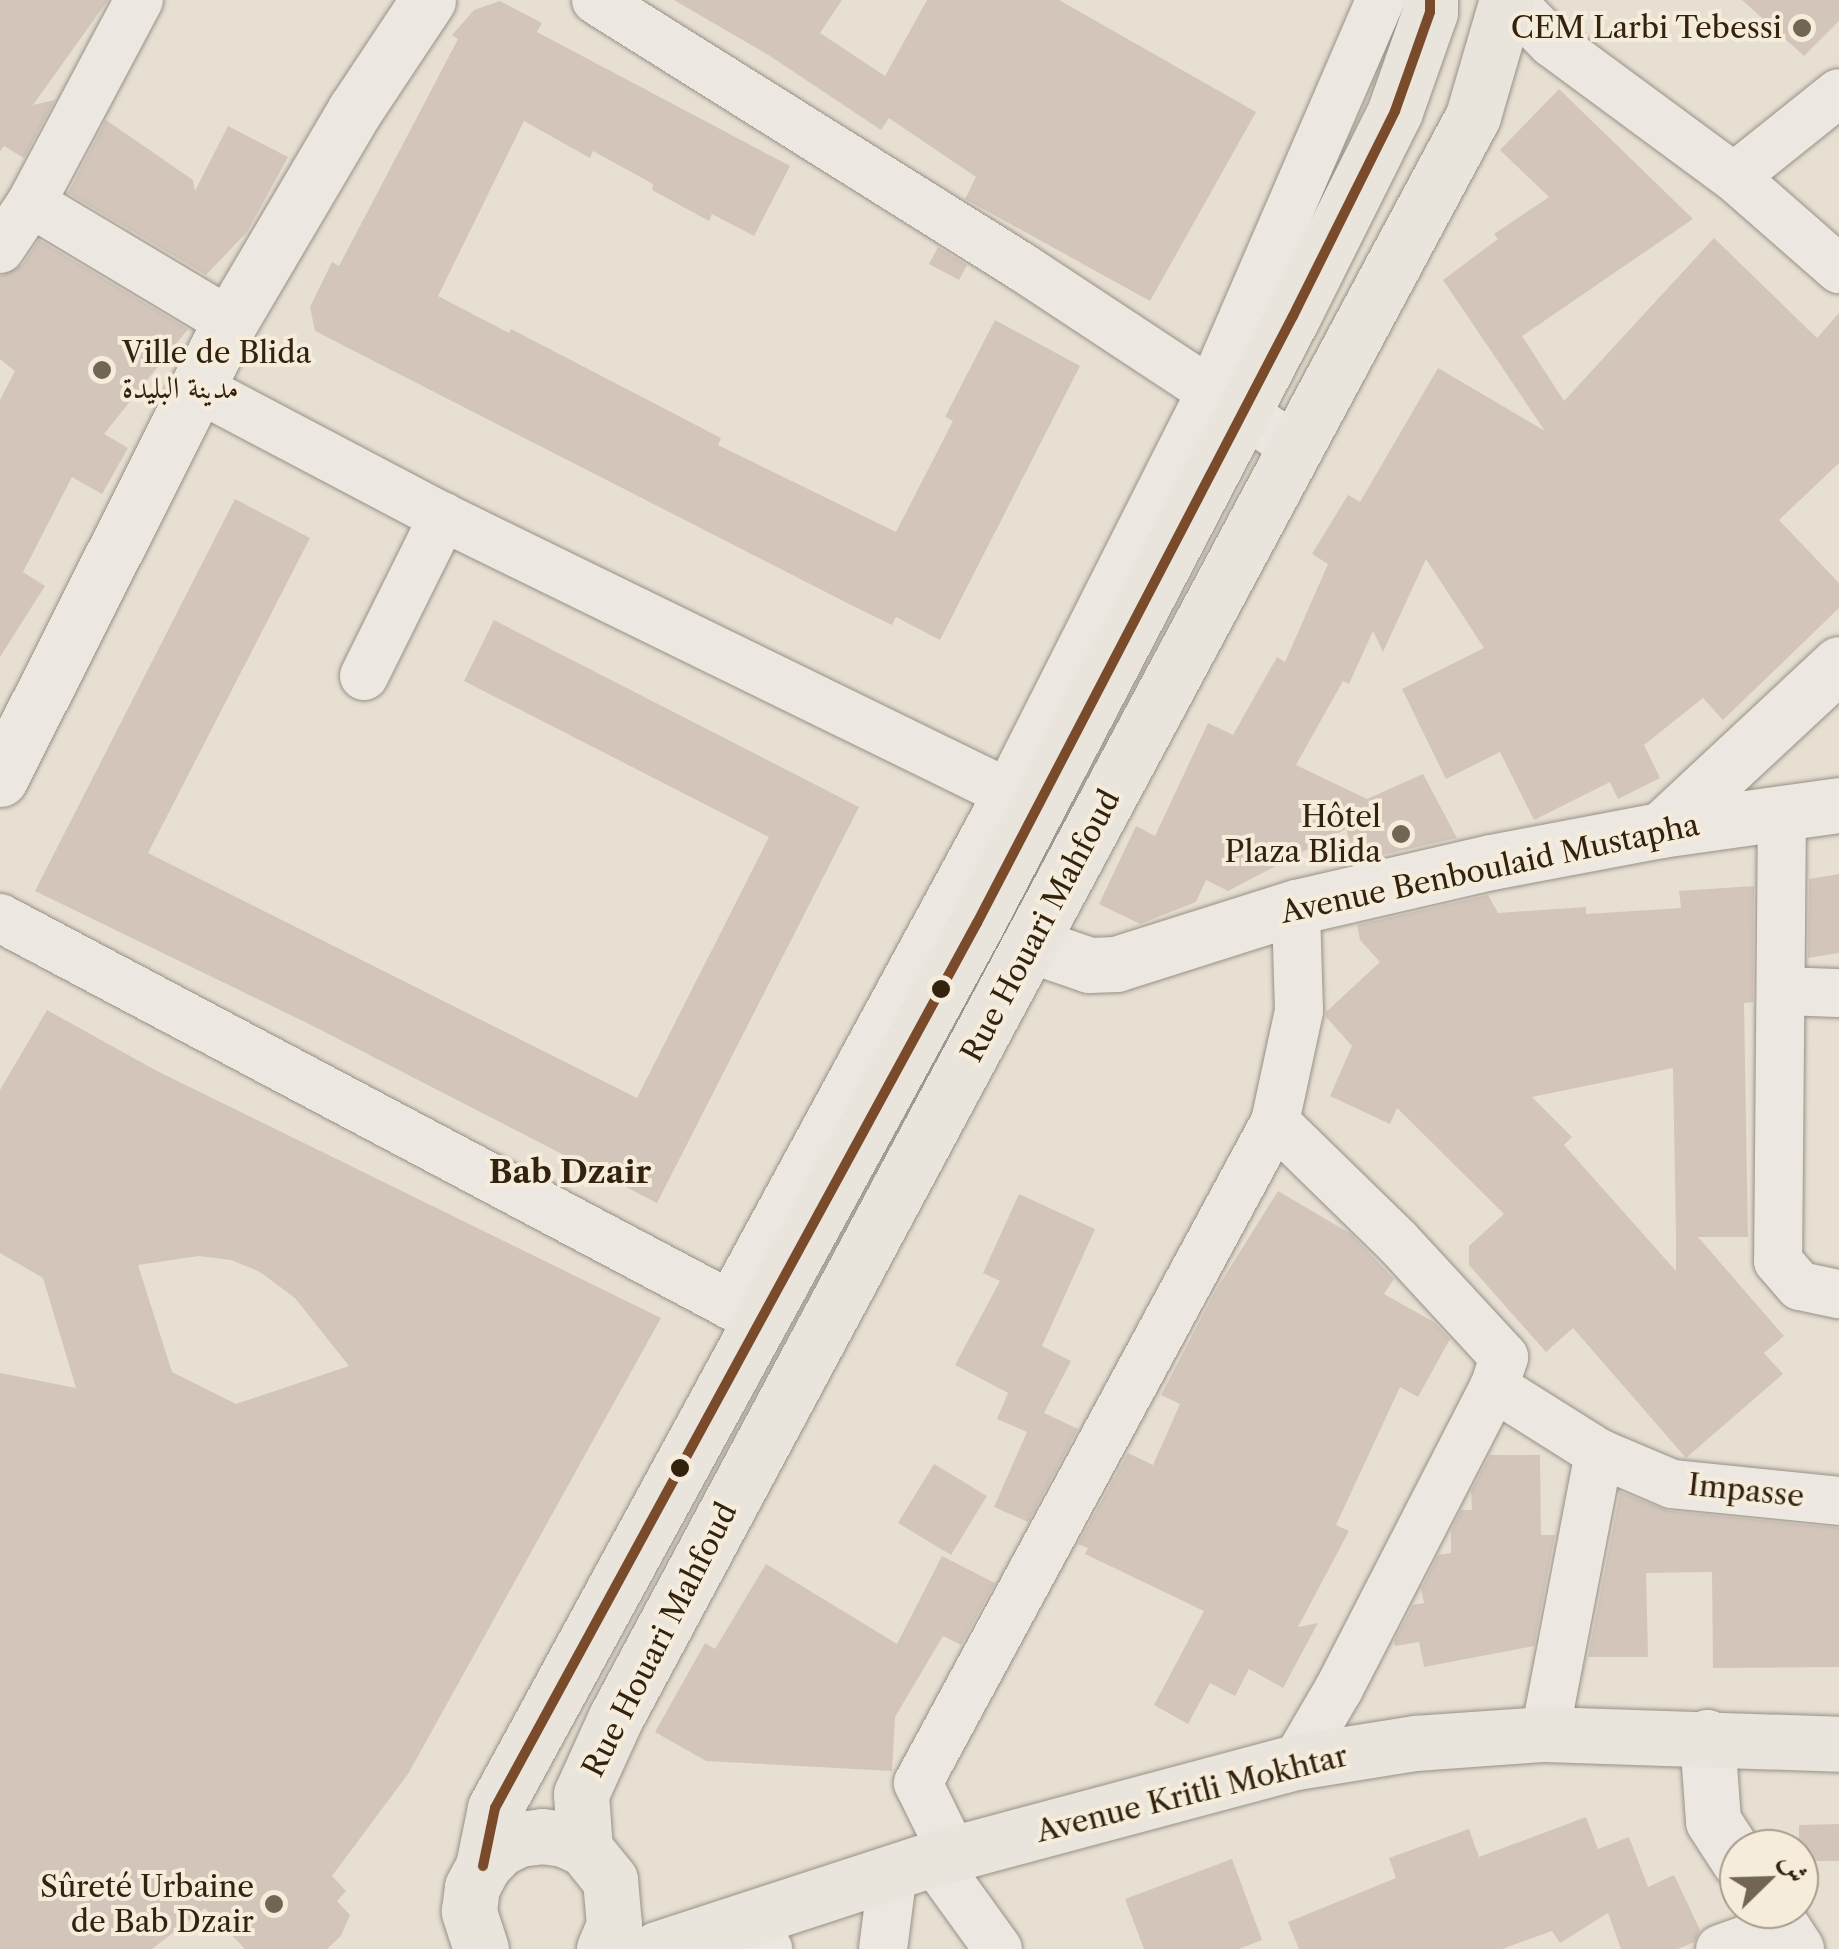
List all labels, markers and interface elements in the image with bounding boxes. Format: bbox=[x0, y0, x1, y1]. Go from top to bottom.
place label: CEM Larbi Tebessi bbox=[1510, 10, 1782, 46]
marker: CEM Larbi Tebessi bbox=[1791, 17, 1813, 39]
place label: Ville de Blida مدينة البليدة bbox=[122, 335, 311, 406]
marker: Ville de Blida مدينة البليدة bbox=[91, 359, 113, 381]
street label: Rue Houari Mahfoud bbox=[954, 784, 1128, 1068]
place label: Hôtel Plaza Blida bbox=[1224, 799, 1381, 870]
street label: Avenue Benboulaid Mustapha bbox=[1277, 807, 1703, 931]
marker: Hôtel Plaza Blida bbox=[1390, 823, 1412, 845]
unlabelled marker bbox=[931, 979, 951, 999]
district label: Bab Dzair bbox=[489, 1153, 651, 1191]
unlabelled marker bbox=[670, 1458, 690, 1478]
street label: Impasse bbox=[1686, 1467, 1806, 1515]
street label: Rue Houari Mahfoud bbox=[575, 1497, 745, 1783]
street label: Avenue Kritli Mokhtar bbox=[1033, 1738, 1351, 1850]
north arrow bbox=[1719, 1829, 1819, 1929]
text: ش bbox=[1774, 1849, 1816, 1887]
place label: Sûreté Urbaine de Bab Dzair bbox=[40, 1869, 254, 1940]
marker: Sûreté Urbaine de Bab Dzair bbox=[263, 1893, 285, 1915]

